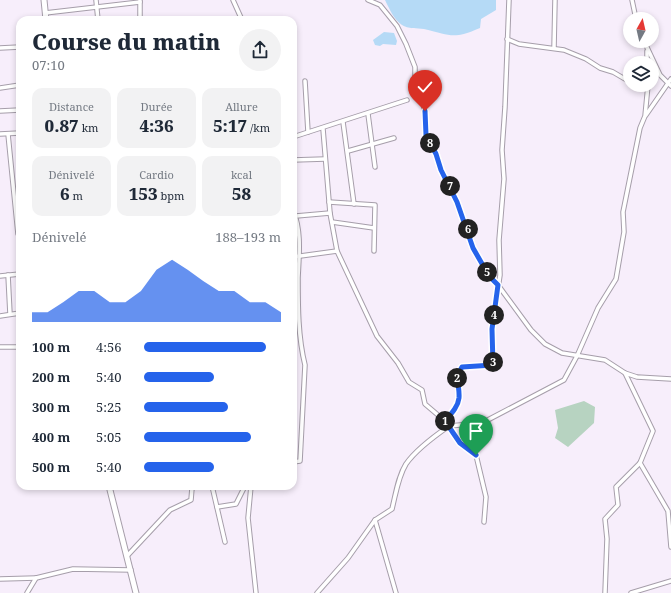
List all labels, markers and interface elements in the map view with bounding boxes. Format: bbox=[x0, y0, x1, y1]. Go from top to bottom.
north arrow bbox=[623, 12, 659, 48]
map controls bbox=[623, 12, 659, 92]
text: Course du matin bbox=[32, 26, 221, 56]
button: share bbox=[239, 29, 281, 71]
text: 07:10 bbox=[32, 56, 65, 74]
button: layers bbox=[623, 56, 659, 92]
pin bbox=[408, 70, 442, 111]
icon: check bbox=[414, 76, 436, 98]
text: Distance bbox=[49, 99, 94, 114]
text: Durée bbox=[141, 99, 172, 114]
text: Allure bbox=[225, 99, 258, 114]
text: 0.87 bbox=[45, 114, 79, 137]
text: 4:36 bbox=[139, 114, 174, 137]
text: 5:17 bbox=[213, 114, 247, 137]
text: km bbox=[79, 120, 98, 135]
text: /km bbox=[247, 120, 270, 135]
pin: 8 bbox=[420, 133, 440, 153]
text: 8 bbox=[427, 135, 433, 150]
text: Dénivelé bbox=[48, 167, 95, 182]
text: Cardio bbox=[139, 167, 174, 182]
text: kcal bbox=[231, 167, 252, 182]
pin: 7 bbox=[440, 176, 460, 196]
text: 7 bbox=[447, 178, 453, 193]
text: 6 bbox=[60, 182, 70, 205]
text: 153 bbox=[129, 182, 158, 205]
text: 58 bbox=[232, 182, 251, 205]
text: m bbox=[70, 188, 83, 203]
text: bpm bbox=[158, 188, 184, 203]
pin: 6 bbox=[458, 219, 478, 239]
text: 6 bbox=[465, 221, 471, 236]
text: Dénivelé bbox=[32, 228, 86, 246]
text: 188–193 m bbox=[215, 228, 281, 246]
pin: 5 bbox=[477, 262, 497, 282]
text: 5 bbox=[484, 264, 490, 279]
pin: 4 bbox=[484, 305, 504, 325]
text: 4 bbox=[491, 307, 497, 322]
text: 100 m bbox=[32, 338, 70, 356]
text: 4:56 bbox=[96, 338, 122, 356]
pin: 3 bbox=[483, 352, 503, 372]
text: 3 bbox=[490, 354, 496, 369]
text: 200 m bbox=[32, 368, 70, 386]
text: 5:40 bbox=[96, 368, 122, 386]
pin: 2 bbox=[447, 368, 467, 388]
text: 2 bbox=[454, 370, 460, 385]
text: 300 m bbox=[32, 398, 70, 416]
text: 5:25 bbox=[96, 398, 122, 416]
pin: 1 bbox=[435, 411, 455, 431]
text: 1 bbox=[442, 413, 448, 428]
pin bbox=[459, 414, 493, 455]
icon: arrive bbox=[465, 420, 487, 442]
text: 400 m bbox=[32, 428, 70, 446]
text: 5:05 bbox=[96, 428, 122, 446]
text: 500 m bbox=[32, 458, 70, 476]
text: 5:40 bbox=[96, 458, 122, 476]

